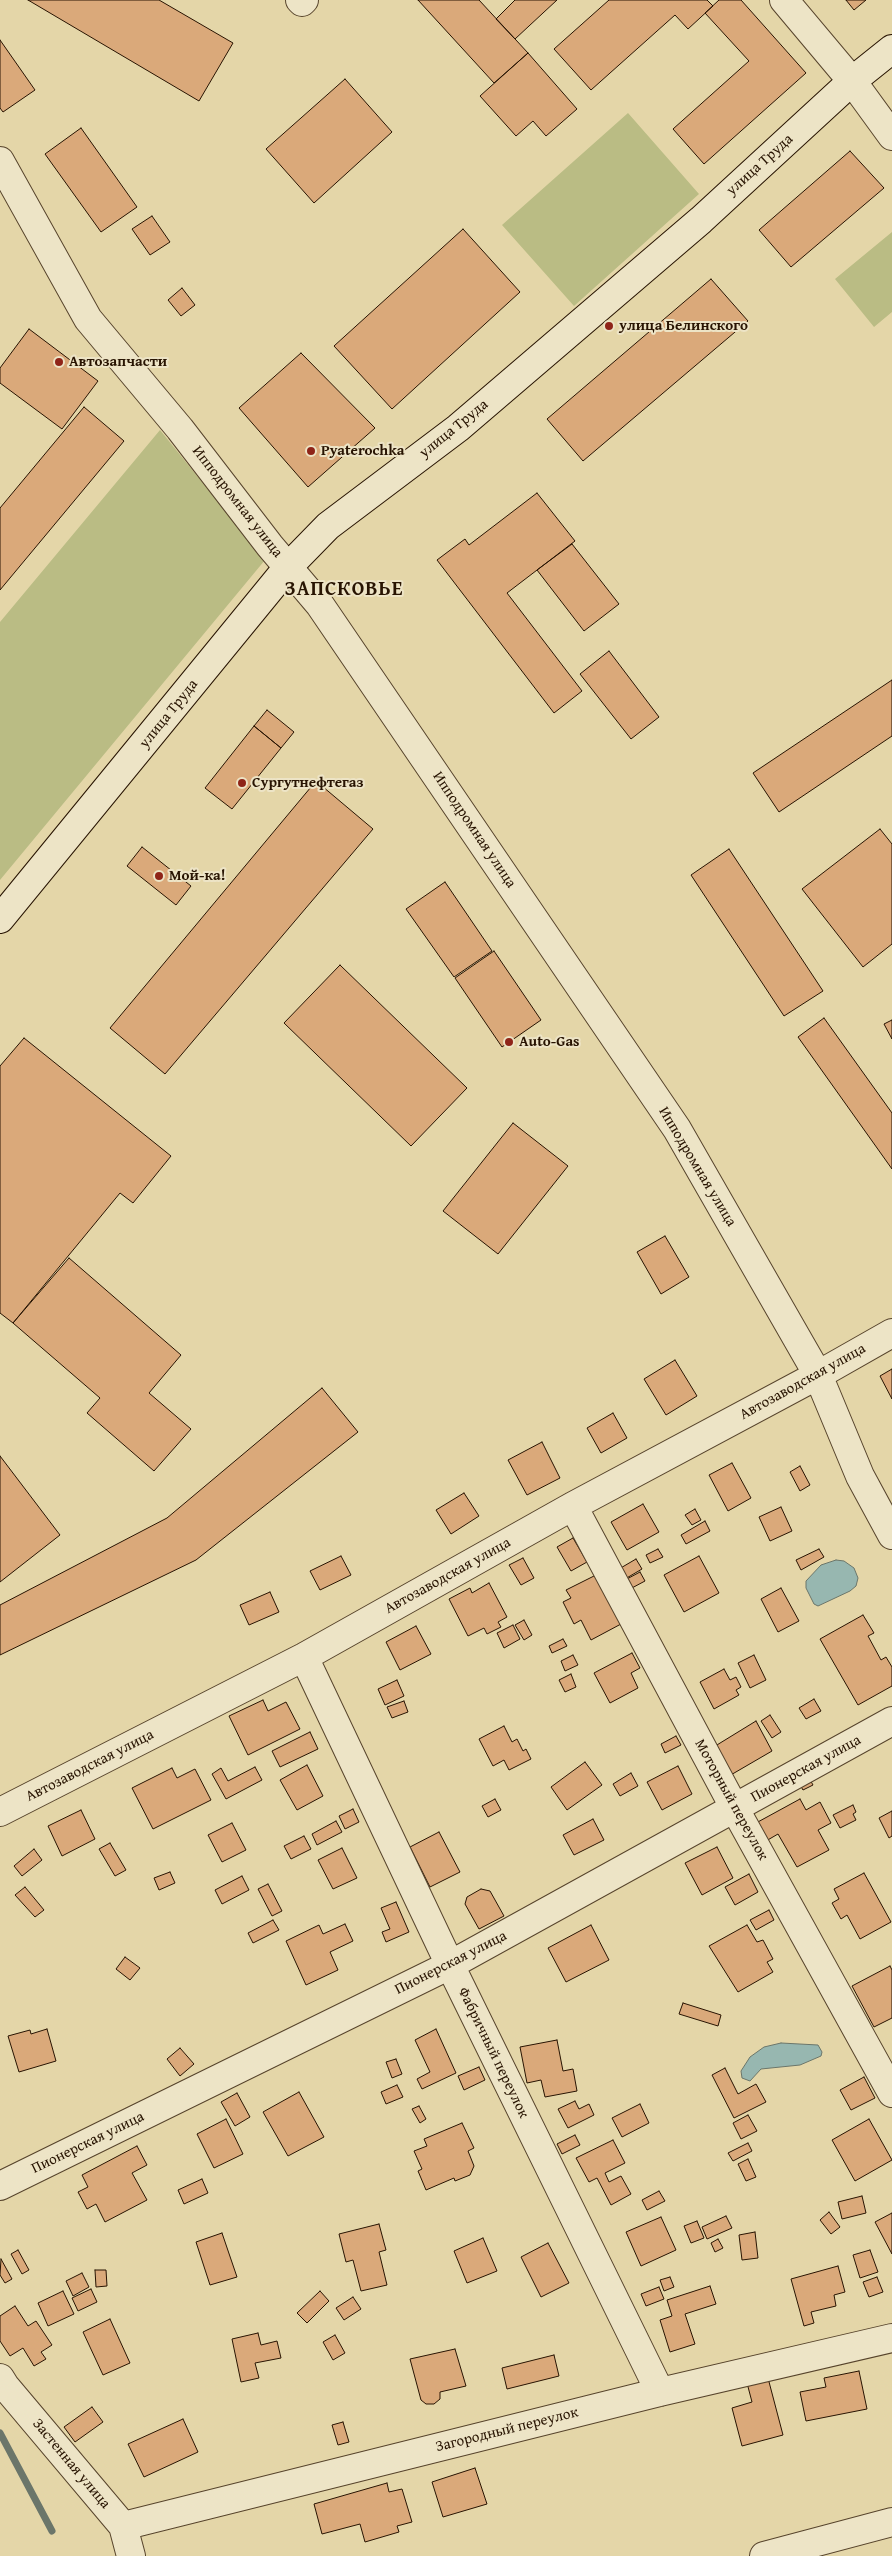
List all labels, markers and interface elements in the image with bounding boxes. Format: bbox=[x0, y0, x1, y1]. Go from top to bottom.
street label: улица Труда bbox=[723, 130, 797, 200]
place label: улица Белинского bbox=[619, 317, 748, 335]
marker: улица Белинского bbox=[603, 320, 615, 332]
place label: Автозапчасти bbox=[69, 353, 167, 371]
marker: Автозапчасти bbox=[53, 356, 65, 368]
street label: улица Труда bbox=[416, 396, 492, 462]
place label: Pyaterochka bbox=[321, 442, 404, 460]
street label: Ипподромная улица bbox=[188, 443, 286, 561]
marker: Pyaterochka bbox=[305, 445, 317, 457]
district label: ЗАПСКОВЬЕ bbox=[283, 578, 405, 602]
street label: улица Труда bbox=[136, 676, 202, 752]
street label: Ипподромная улица bbox=[428, 768, 520, 892]
place label: Сургутнефтегаз bbox=[252, 774, 364, 792]
marker: Сургутнефтегаз bbox=[236, 777, 248, 789]
place label: Мой-ка! bbox=[169, 867, 226, 885]
marker: Мой-ка! bbox=[153, 870, 165, 882]
place label: Auto-Gas bbox=[519, 1033, 580, 1051]
marker: Auto-Gas bbox=[503, 1036, 515, 1048]
street label: Ипподромная улица bbox=[654, 1104, 740, 1230]
street label: Автозаводская улица bbox=[737, 1340, 869, 1424]
street label: Автозаводская улица bbox=[382, 1534, 514, 1618]
street label: Автозаводская улица bbox=[23, 1726, 157, 1806]
street label: Пионерская улица bbox=[748, 1731, 864, 1807]
street label: Моторный переулок bbox=[690, 1736, 772, 1864]
street label: Пионерская улица bbox=[392, 1927, 510, 1999]
street label: Фабричный переулок bbox=[454, 1985, 532, 2121]
street label: Пионерская улица bbox=[29, 2108, 147, 2178]
street label: Загородный переулок bbox=[434, 2404, 580, 2456]
street label: Застенная улица bbox=[28, 2415, 114, 2513]

